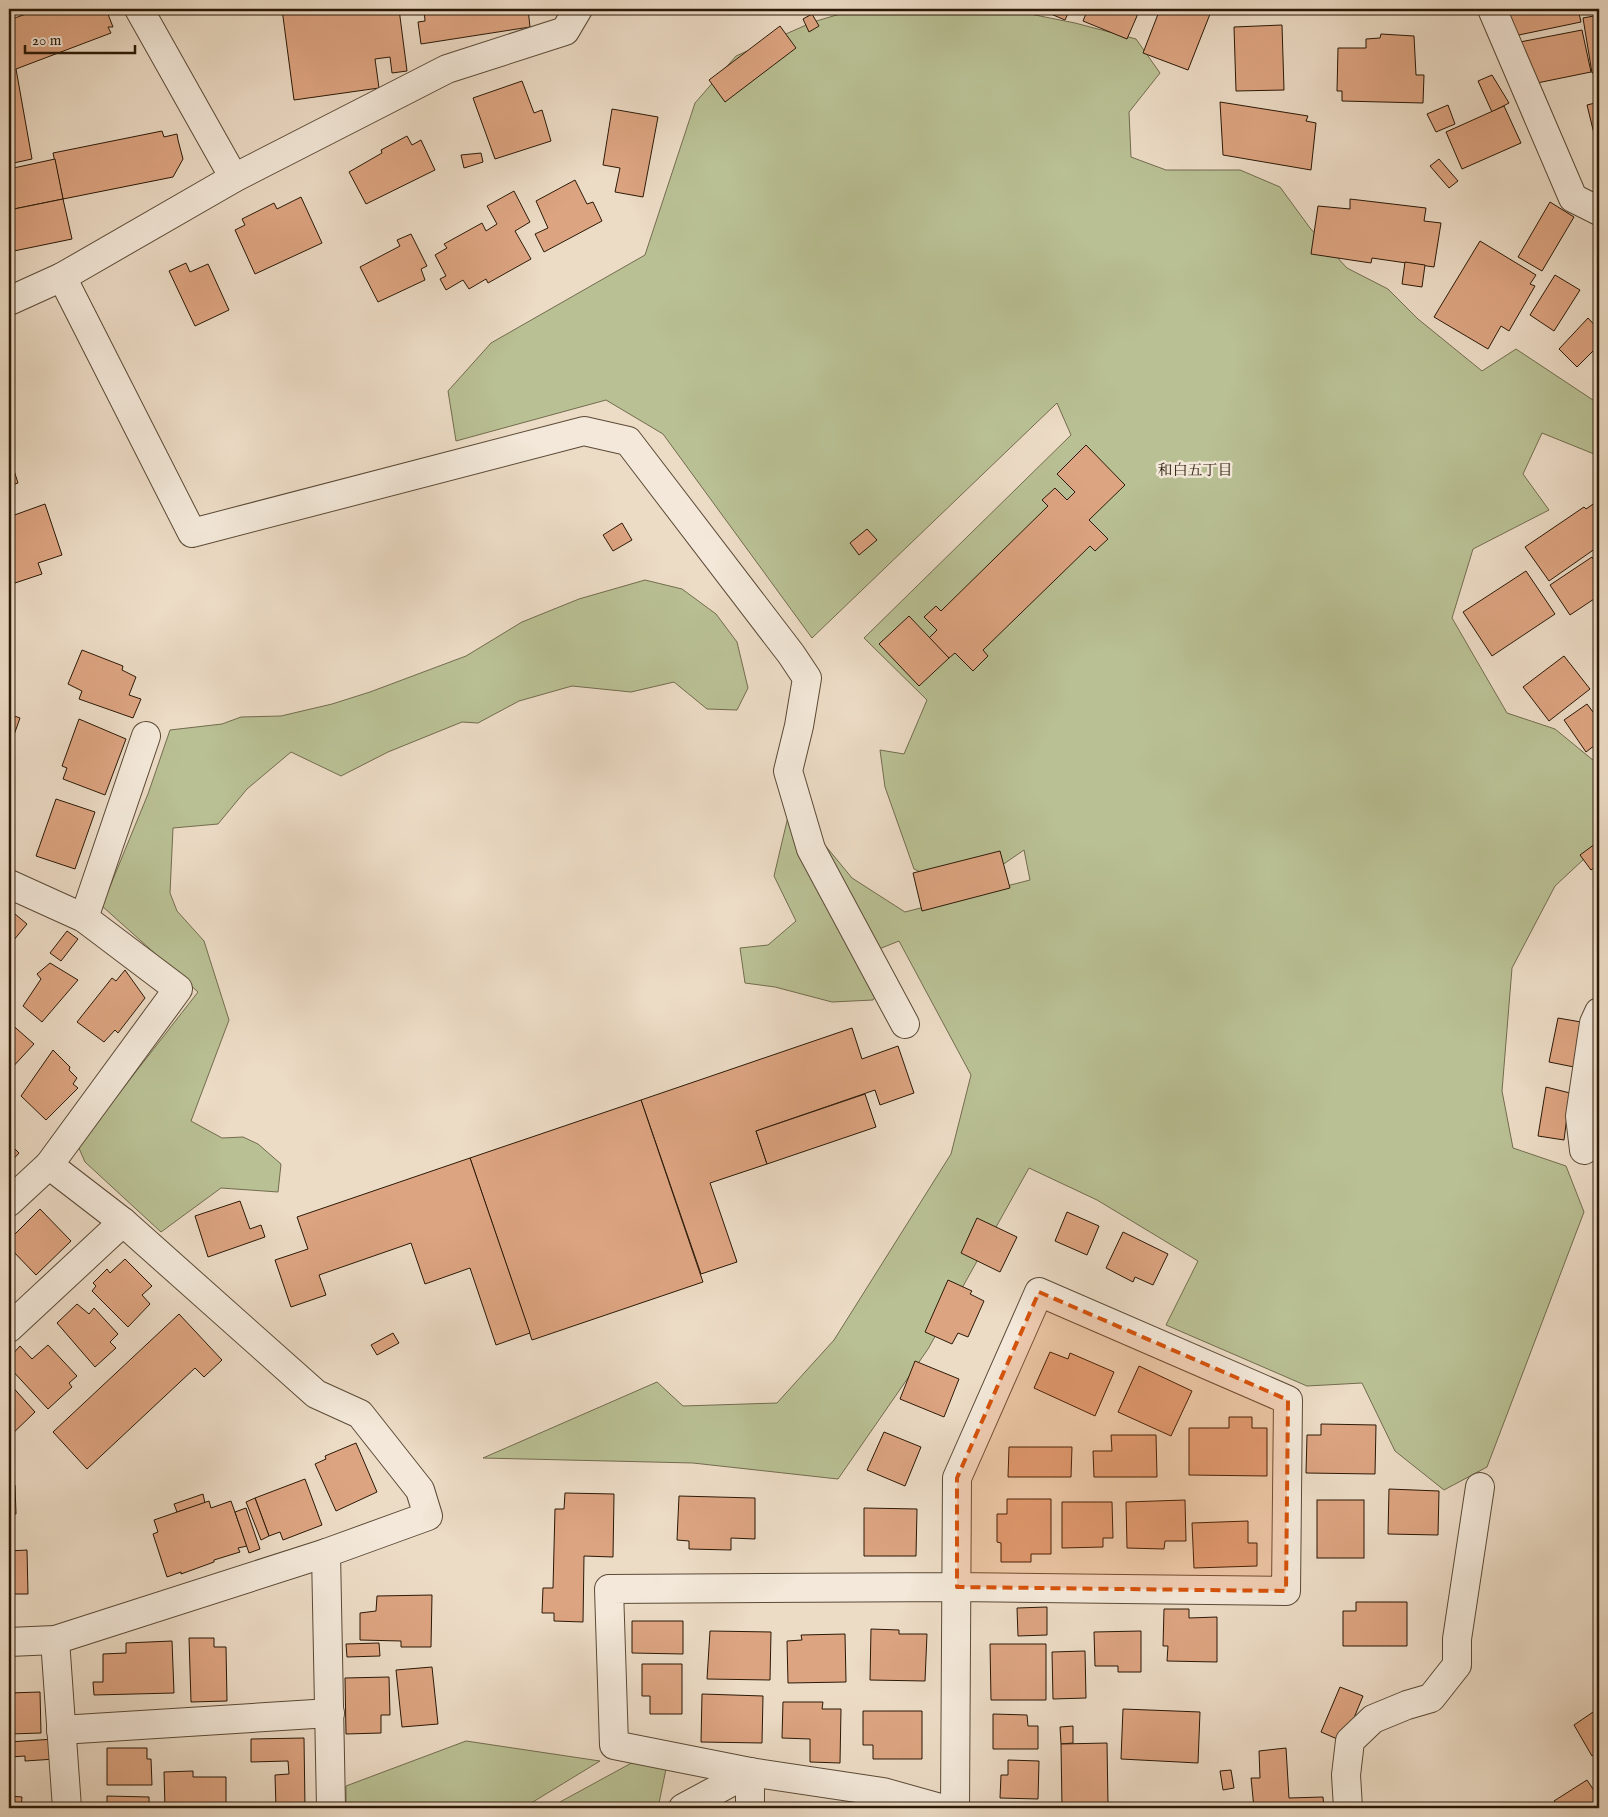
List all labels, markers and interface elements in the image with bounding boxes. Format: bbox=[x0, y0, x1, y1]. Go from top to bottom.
scale bar bbox=[25, 22, 135, 54]
text: 20 m bbox=[32, 31, 62, 50]
district label: 和白五丁目 bbox=[1157, 461, 1233, 480]

